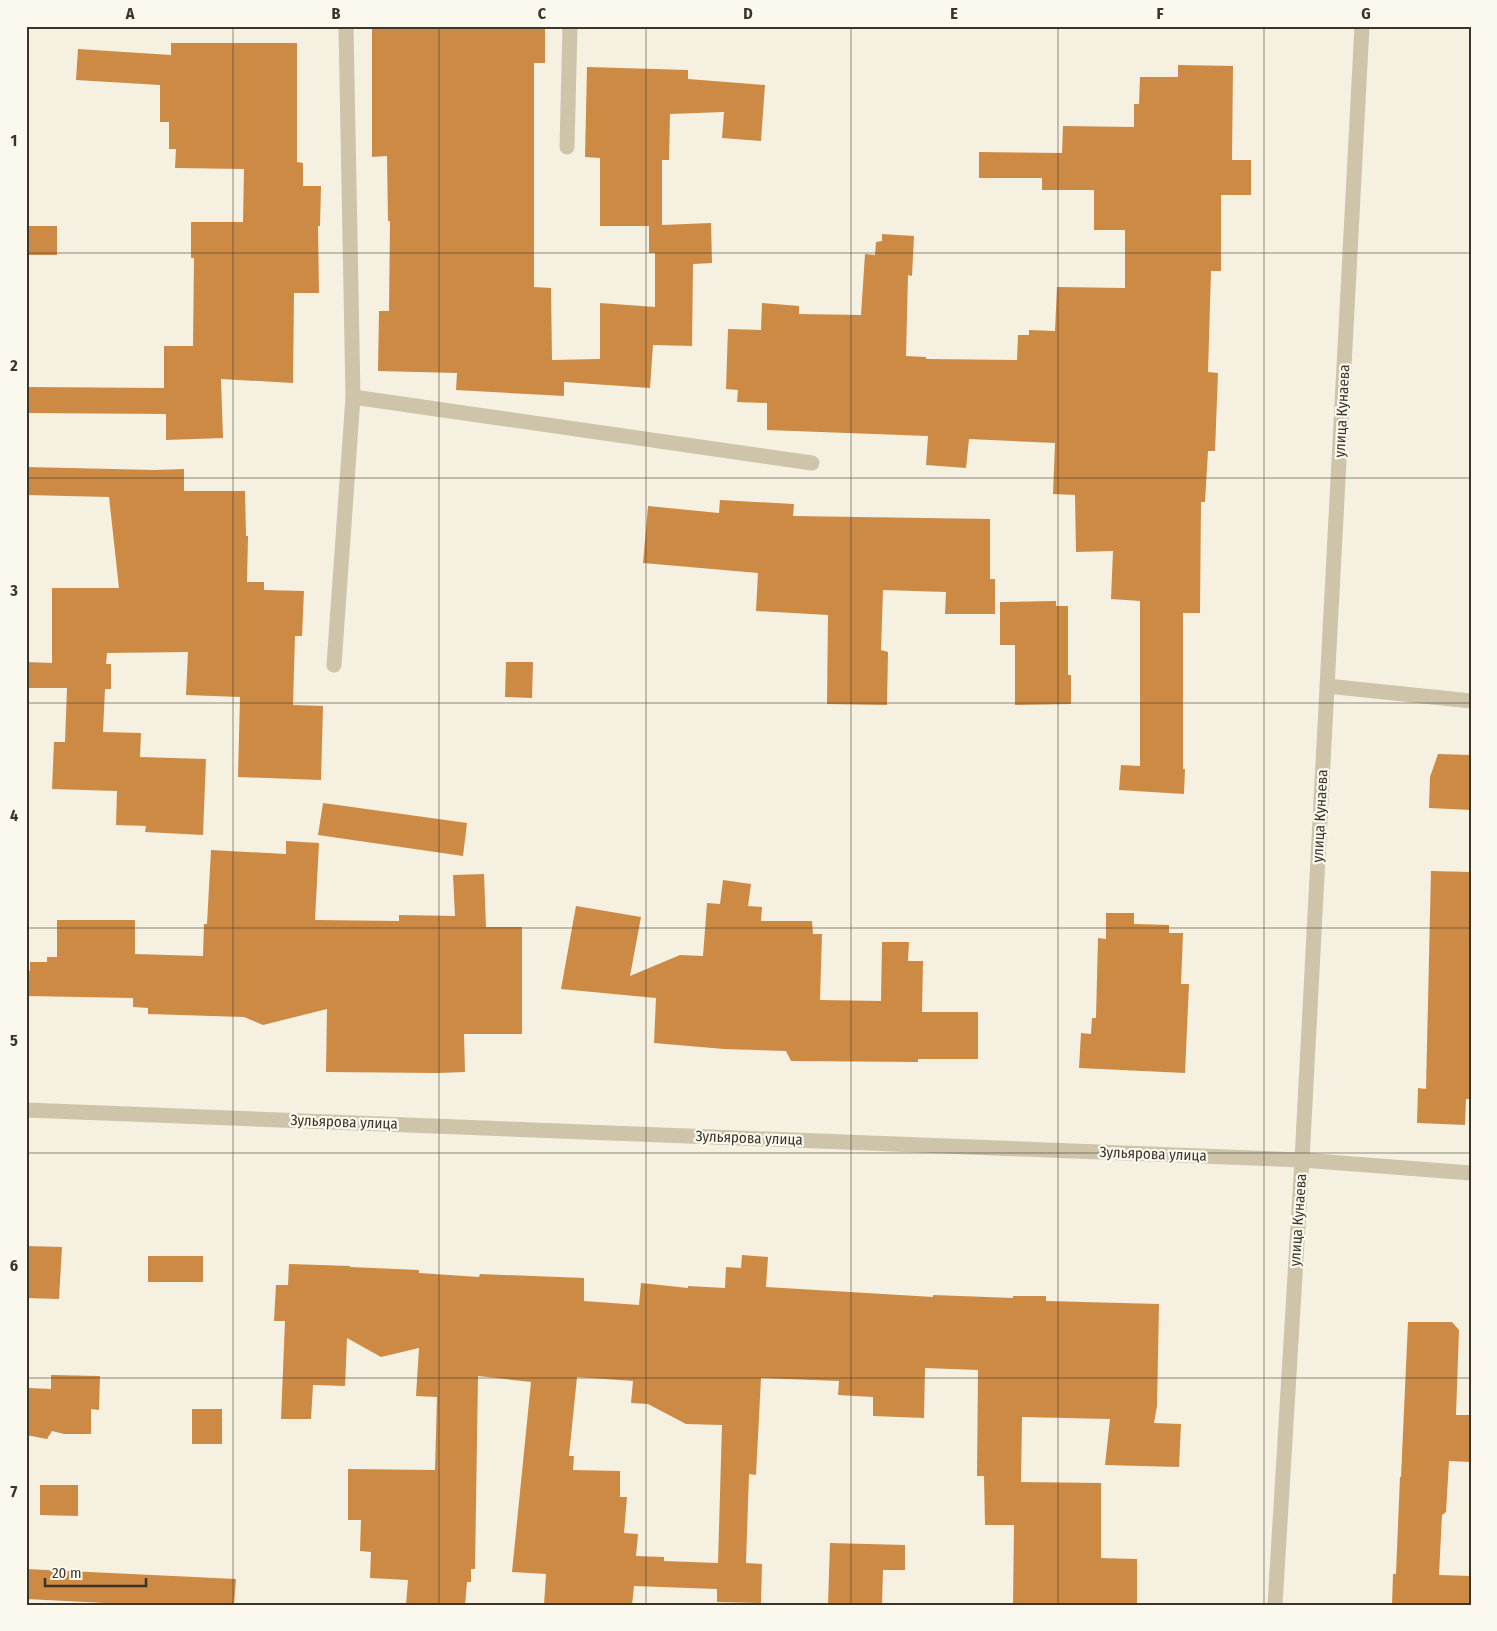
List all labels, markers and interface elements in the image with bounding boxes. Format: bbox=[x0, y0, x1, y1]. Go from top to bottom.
text: A bbox=[125, 4, 135, 23]
text: B bbox=[332, 4, 341, 23]
text: C bbox=[538, 4, 547, 23]
text: D bbox=[743, 4, 753, 23]
text: E bbox=[950, 4, 958, 23]
text: F bbox=[1156, 4, 1164, 23]
text: G bbox=[1361, 4, 1371, 23]
text: 1 bbox=[11, 131, 17, 150]
text: 2 bbox=[9, 356, 18, 375]
street label: улица Кунаева bbox=[1331, 364, 1353, 458]
text: 3 bbox=[9, 581, 18, 600]
street label: улица Кунаева bbox=[1309, 769, 1331, 863]
text: 4 bbox=[10, 806, 18, 825]
text: 5 bbox=[10, 1031, 18, 1050]
street label: Зульярова улица bbox=[290, 1111, 398, 1133]
street label: Зульярова улица bbox=[695, 1127, 803, 1149]
street label: Зульярова улица bbox=[1099, 1143, 1207, 1165]
street label: улица Кунаева bbox=[1286, 1173, 1310, 1267]
text: 6 bbox=[10, 1256, 18, 1275]
text: 7 bbox=[11, 1482, 18, 1501]
scale bar bbox=[45, 1556, 146, 1588]
text: 20 m bbox=[52, 1564, 82, 1582]

